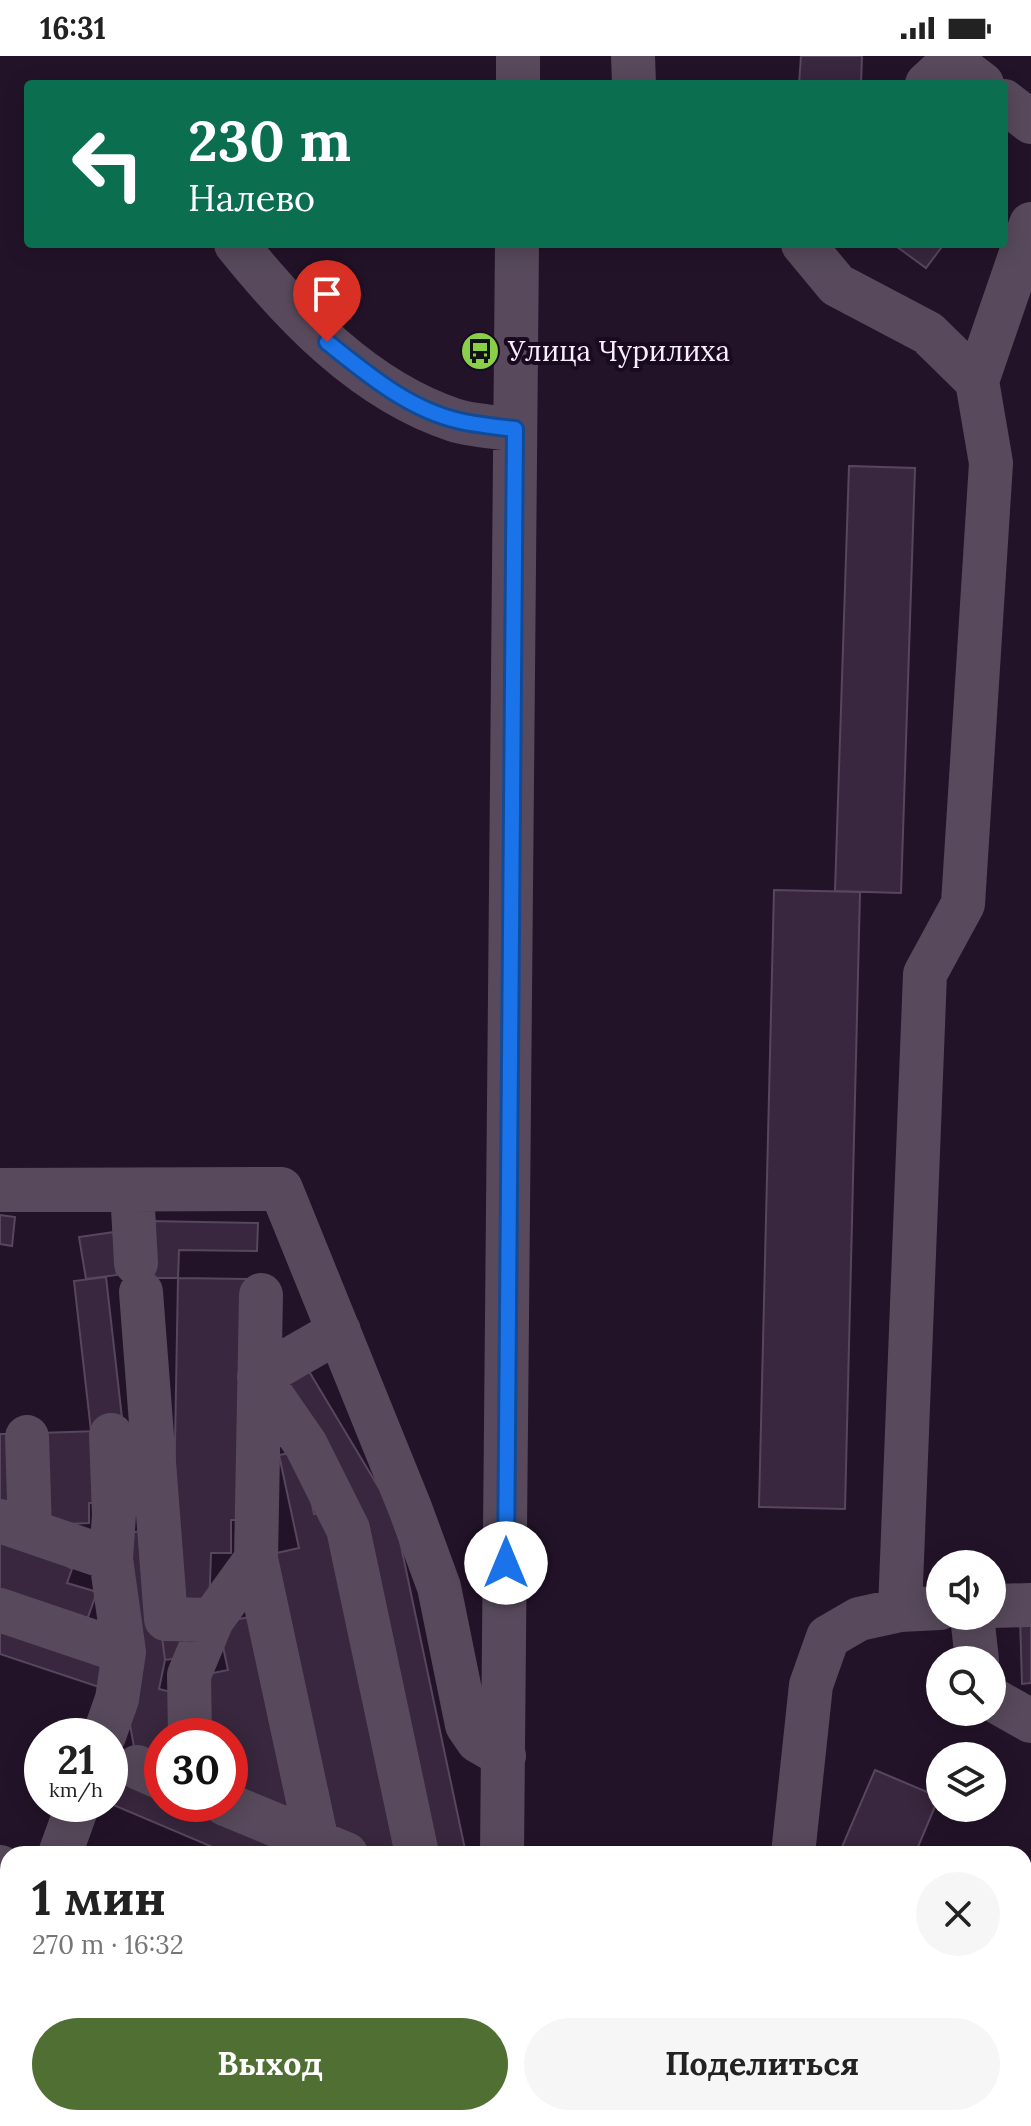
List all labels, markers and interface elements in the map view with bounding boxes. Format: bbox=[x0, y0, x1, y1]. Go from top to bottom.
text: 16:31 bbox=[40, 9, 106, 47]
text: 230 m bbox=[188, 105, 351, 176]
icon: left bbox=[56, 112, 160, 216]
text: Налево bbox=[188, 175, 315, 221]
pin bbox=[293, 260, 361, 342]
icon: arrive bbox=[305, 272, 349, 316]
bus stop icon: Улица Чурилиха bbox=[459, 330, 501, 372]
place label: Улица Чурилиха bbox=[507, 333, 730, 369]
position arrow bbox=[464, 1521, 548, 1605]
map controls bbox=[926, 1550, 1006, 1822]
button: sound bbox=[926, 1550, 1006, 1630]
button: search bbox=[926, 1646, 1006, 1726]
speed limit sign: 30 bbox=[144, 1718, 248, 1822]
text: 21 bbox=[57, 1734, 95, 1785]
button: layers bbox=[926, 1742, 1006, 1822]
text: km/h bbox=[49, 1777, 103, 1802]
text: 1 мин bbox=[32, 1867, 166, 1928]
button: close bbox=[916, 1872, 1000, 1956]
text: 270 m · 16:32 bbox=[32, 1928, 184, 1961]
button: Выход bbox=[32, 2018, 508, 2110]
button: Поделиться bbox=[524, 2018, 1000, 2110]

